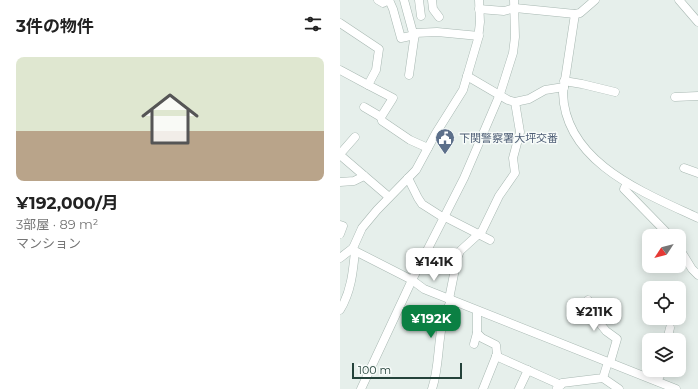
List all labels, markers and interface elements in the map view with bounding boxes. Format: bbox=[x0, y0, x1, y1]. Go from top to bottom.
icon: filters bbox=[302, 13, 324, 35]
text: 3件の物件 bbox=[16, 16, 94, 36]
icon: home bbox=[134, 83, 206, 155]
public building icon: 下関警察署大坪交番 bbox=[434, 127, 456, 155]
place label: 下関警察署大坪交番 bbox=[459, 131, 558, 145]
text: ¥192,000/月 bbox=[16, 193, 119, 213]
text: 3部屋 · 89 m² bbox=[16, 216, 98, 232]
north arrow bbox=[642, 229, 686, 273]
map controls bbox=[642, 229, 686, 377]
text: マンション bbox=[16, 235, 81, 251]
pin: ¥141K bbox=[406, 248, 462, 282]
text: ¥141K bbox=[415, 253, 453, 269]
button: locate bbox=[642, 281, 686, 325]
pin: ¥211K bbox=[566, 298, 622, 332]
text: ¥211K bbox=[575, 303, 613, 319]
pin: ¥192K bbox=[403, 305, 459, 339]
text: ¥192K bbox=[411, 310, 451, 326]
button: layers bbox=[642, 333, 686, 377]
scale bar bbox=[352, 361, 462, 380]
text: 100 m bbox=[358, 363, 391, 377]

